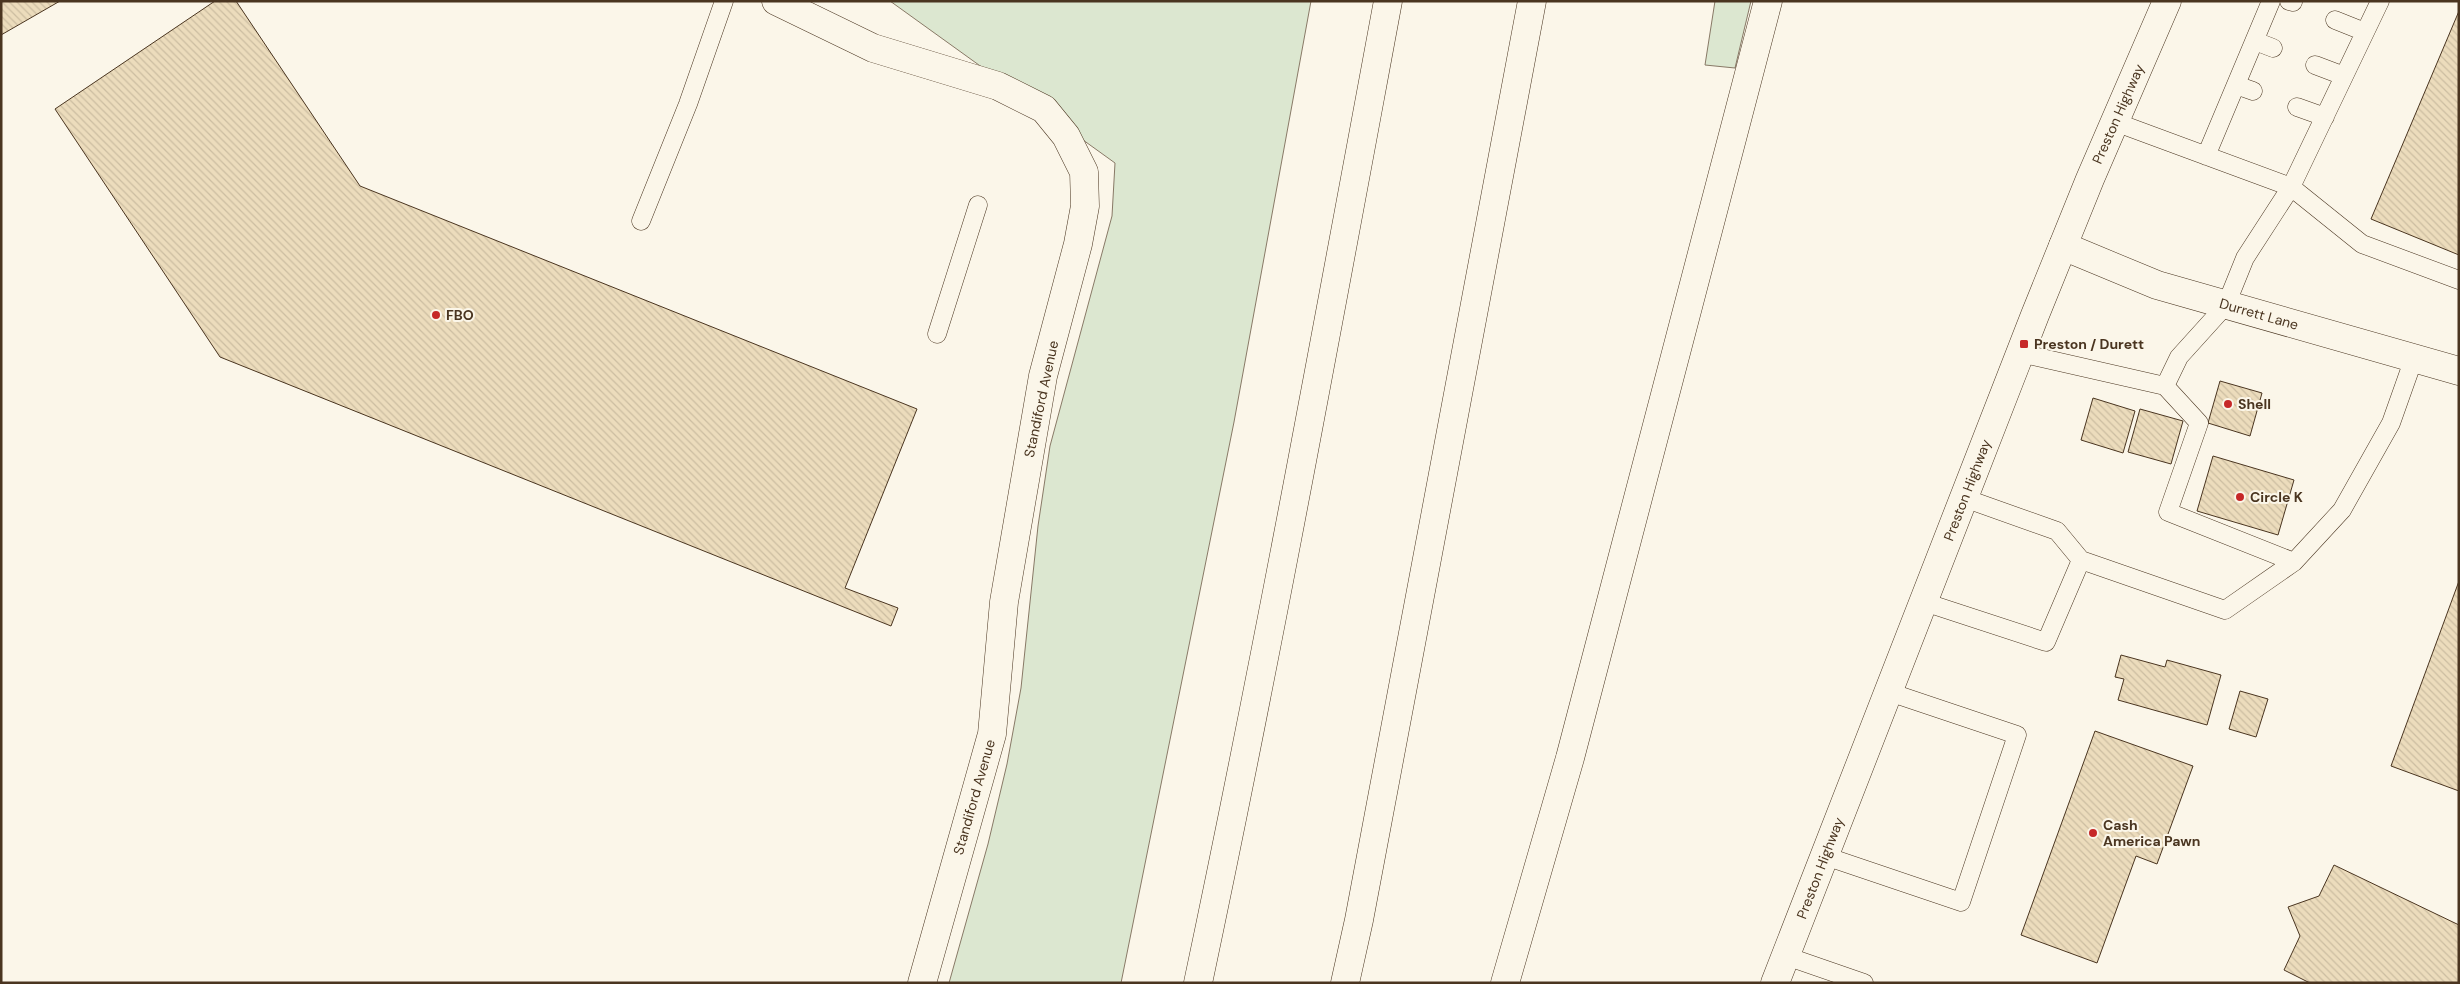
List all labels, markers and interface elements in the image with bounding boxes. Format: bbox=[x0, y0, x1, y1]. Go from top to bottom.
street label: Preston Highway bbox=[2088, 61, 2148, 167]
street label: Durrett Lane bbox=[2218, 294, 2301, 334]
place label: FBO bbox=[446, 306, 474, 324]
marker: FBO bbox=[430, 309, 442, 321]
place label: Preston / Durett bbox=[2034, 335, 2144, 353]
marker: Preston / Durett bbox=[2018, 338, 2030, 350]
street label: Standiford Avenue bbox=[1020, 339, 1062, 459]
place label: Shell bbox=[2238, 395, 2271, 413]
marker: Shell bbox=[2222, 398, 2234, 410]
street label: Preston Highway bbox=[1939, 436, 1995, 543]
place label: Circle K bbox=[2250, 488, 2303, 506]
marker: Circle K bbox=[2234, 491, 2246, 503]
street label: Standiford Avenue bbox=[949, 737, 999, 857]
street label: Preston Highway bbox=[1792, 814, 1848, 921]
place label: Cash America Pawn bbox=[2103, 816, 2200, 850]
marker: Cash America Pawn bbox=[2087, 827, 2099, 839]

